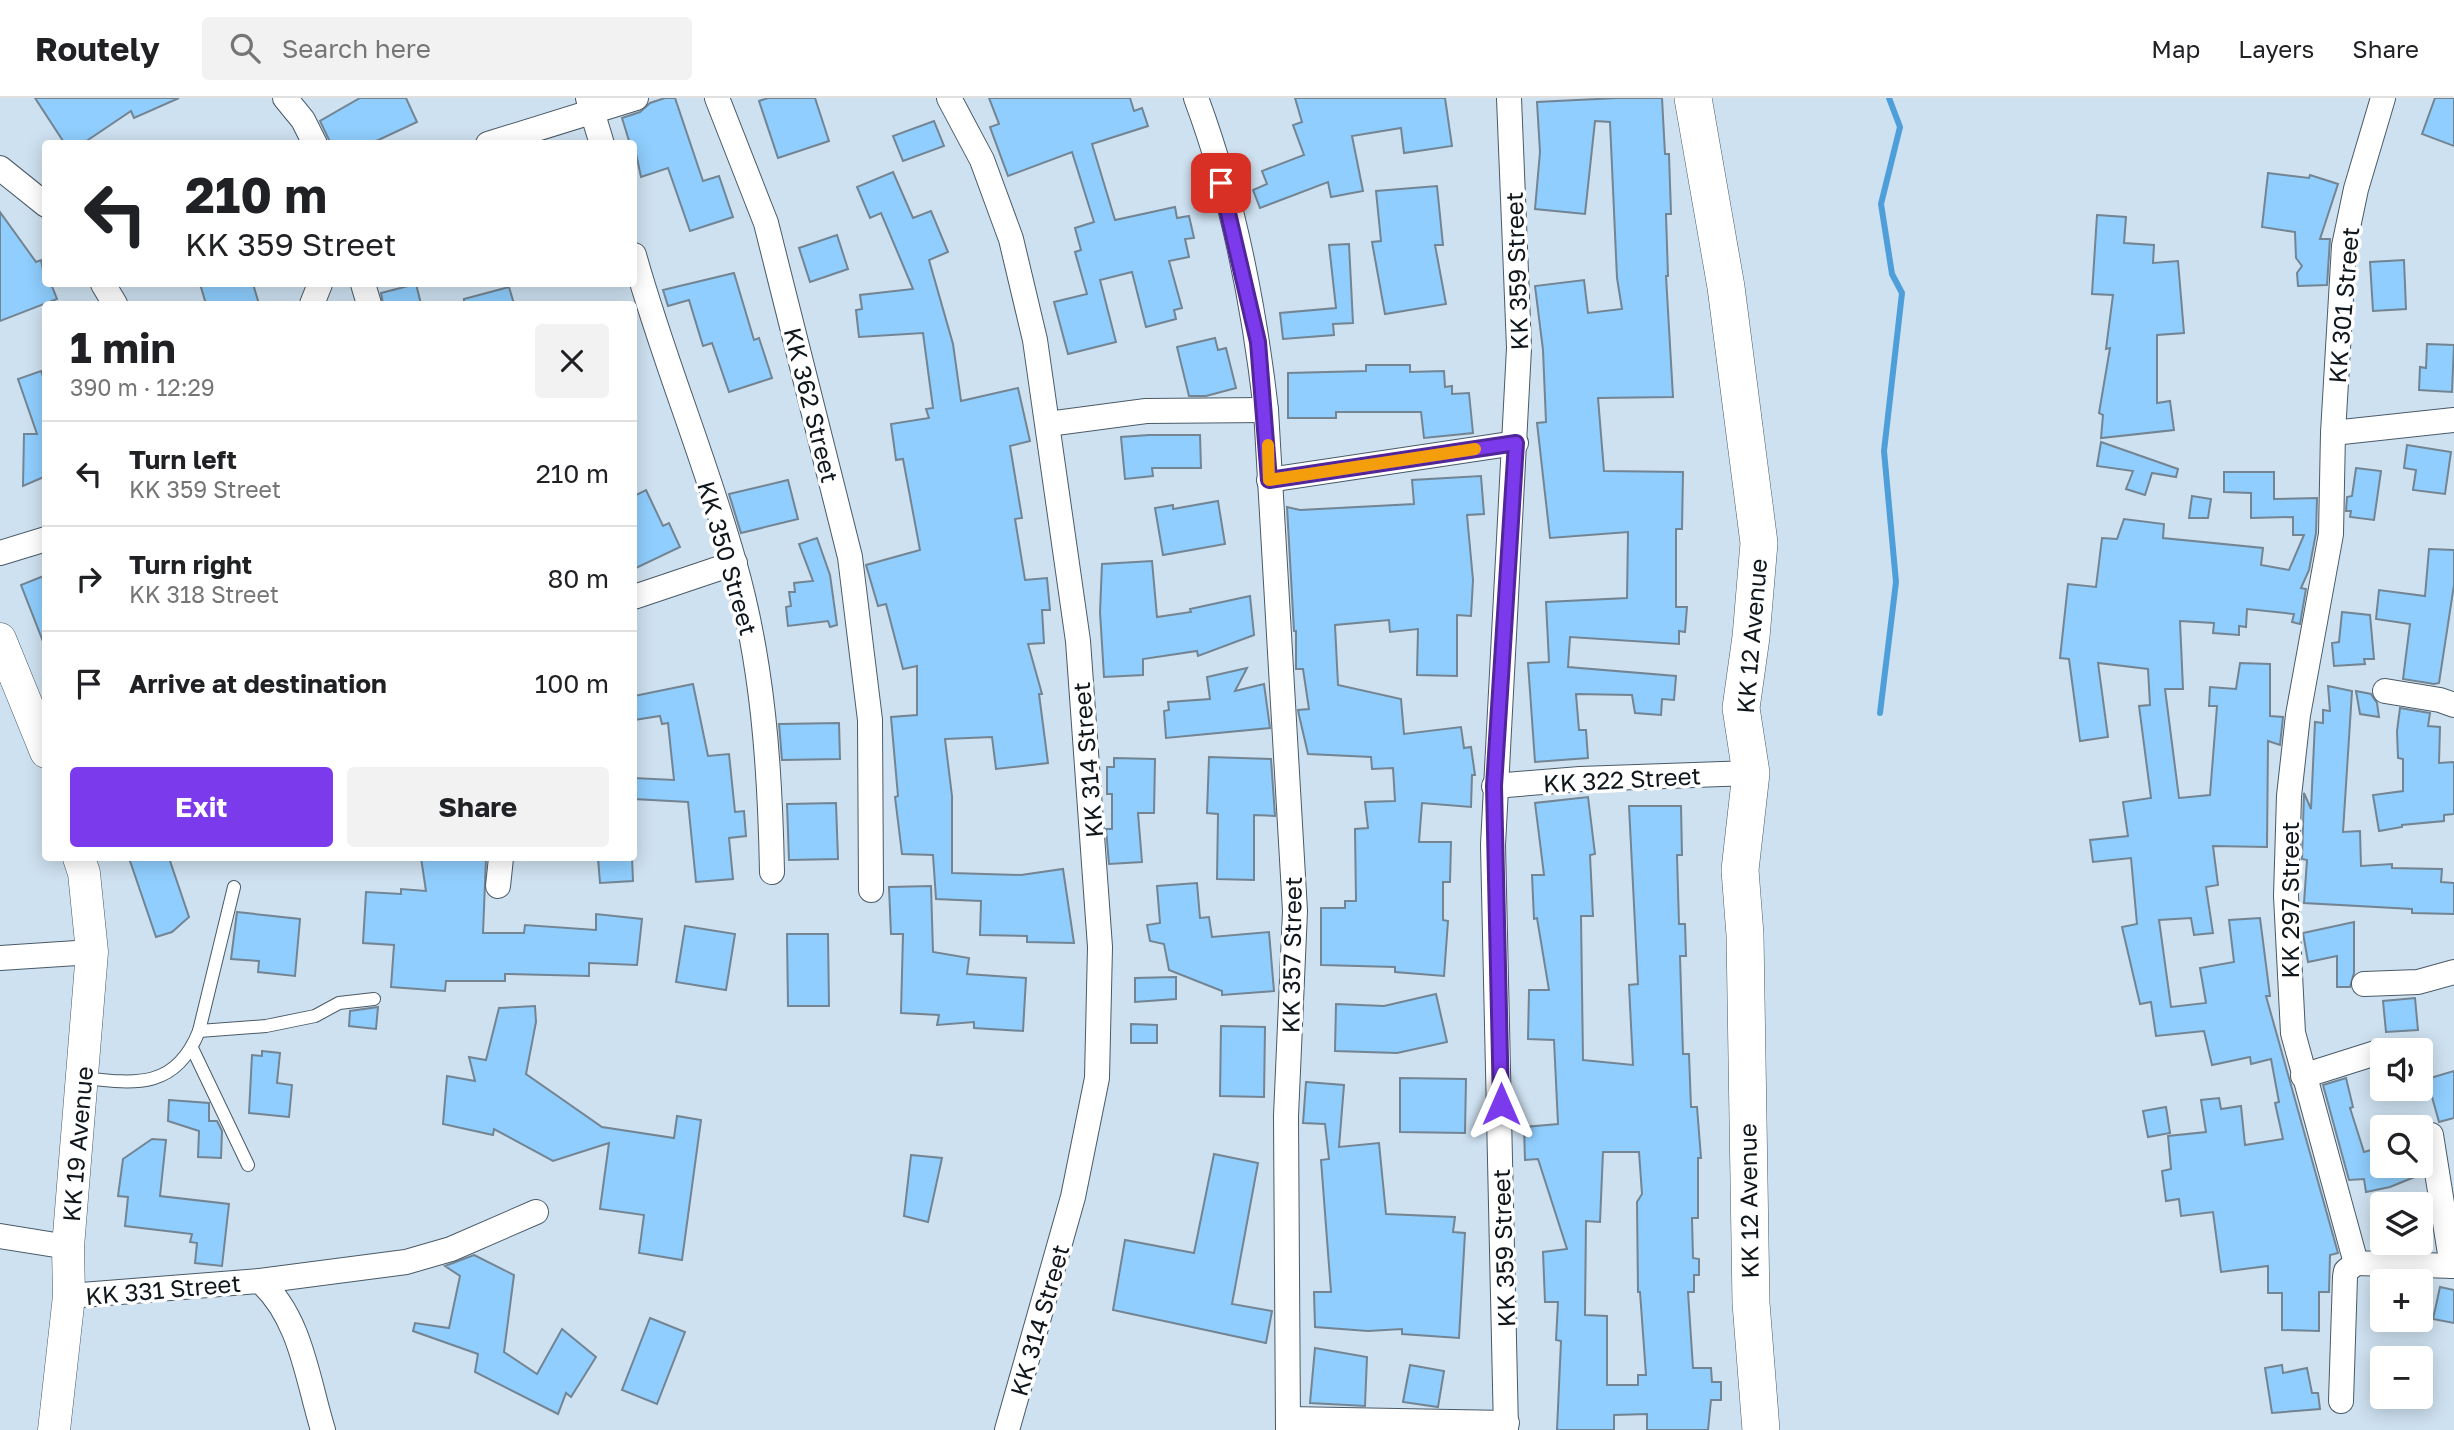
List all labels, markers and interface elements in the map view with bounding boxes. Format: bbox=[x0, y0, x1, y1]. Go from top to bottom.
search box bbox=[202, 17, 692, 80]
text: Routely bbox=[35, 29, 160, 68]
icon: search bbox=[226, 29, 264, 67]
text: Search here bbox=[282, 33, 431, 64]
text: Map bbox=[2151, 34, 2200, 63]
text: Layers bbox=[2238, 34, 2314, 63]
text: Share bbox=[2352, 34, 2419, 63]
pin bbox=[1191, 153, 1251, 213]
icon: arrive bbox=[1202, 164, 1240, 202]
text: 210 m bbox=[185, 165, 327, 224]
icon: left bbox=[70, 168, 161, 259]
street label: KK 359 Street bbox=[1499, 191, 1533, 351]
text: KK 359 Street bbox=[185, 225, 397, 263]
street label: KK 301 Street bbox=[2322, 226, 2364, 384]
text: 1 min bbox=[70, 322, 176, 372]
button: close bbox=[535, 324, 609, 398]
street label: KK 362 Street bbox=[779, 325, 845, 485]
text: 390 m · 12:29 bbox=[70, 373, 215, 401]
text: Turn left bbox=[129, 444, 237, 475]
icon: left bbox=[70, 455, 108, 493]
text: 210 m bbox=[536, 458, 609, 489]
text: KK 359 Street bbox=[129, 475, 281, 503]
street label: KK 350 Street bbox=[692, 478, 764, 638]
text: Turn right bbox=[129, 549, 252, 580]
street label: KK 12 Avenue bbox=[1730, 557, 1772, 715]
icon: right bbox=[70, 560, 108, 598]
text: 80 m bbox=[548, 563, 609, 594]
text: KK 318 Street bbox=[129, 580, 279, 608]
icon: arrive bbox=[70, 665, 108, 703]
text: Arrive at destination bbox=[129, 668, 387, 699]
text: 100 m bbox=[535, 668, 609, 699]
street label: KK 314 Street bbox=[1066, 681, 1108, 839]
street label: KK 322 Street bbox=[1542, 760, 1702, 798]
button: Exit bbox=[70, 767, 333, 847]
button: Share bbox=[347, 767, 609, 847]
street label: KK 297 Street bbox=[2275, 821, 2304, 979]
street label: KK 357 Street bbox=[1275, 876, 1307, 1034]
map controls bbox=[2370, 1038, 2433, 1409]
button: sound bbox=[2370, 1038, 2433, 1101]
street label: KK 19 Avenue bbox=[56, 1065, 98, 1223]
position arrow bbox=[1464, 1067, 1538, 1141]
button: search bbox=[2370, 1115, 2433, 1178]
street label: KK 12 Avenue bbox=[1732, 1123, 1764, 1279]
street label: KK 359 Street bbox=[1486, 1168, 1520, 1328]
button: layers bbox=[2370, 1192, 2433, 1255]
street label: KK 314 Street bbox=[1003, 1241, 1075, 1399]
street label: KK 331 Street bbox=[84, 1268, 242, 1310]
button: + bbox=[2370, 1269, 2433, 1332]
button: − bbox=[2370, 1346, 2433, 1409]

